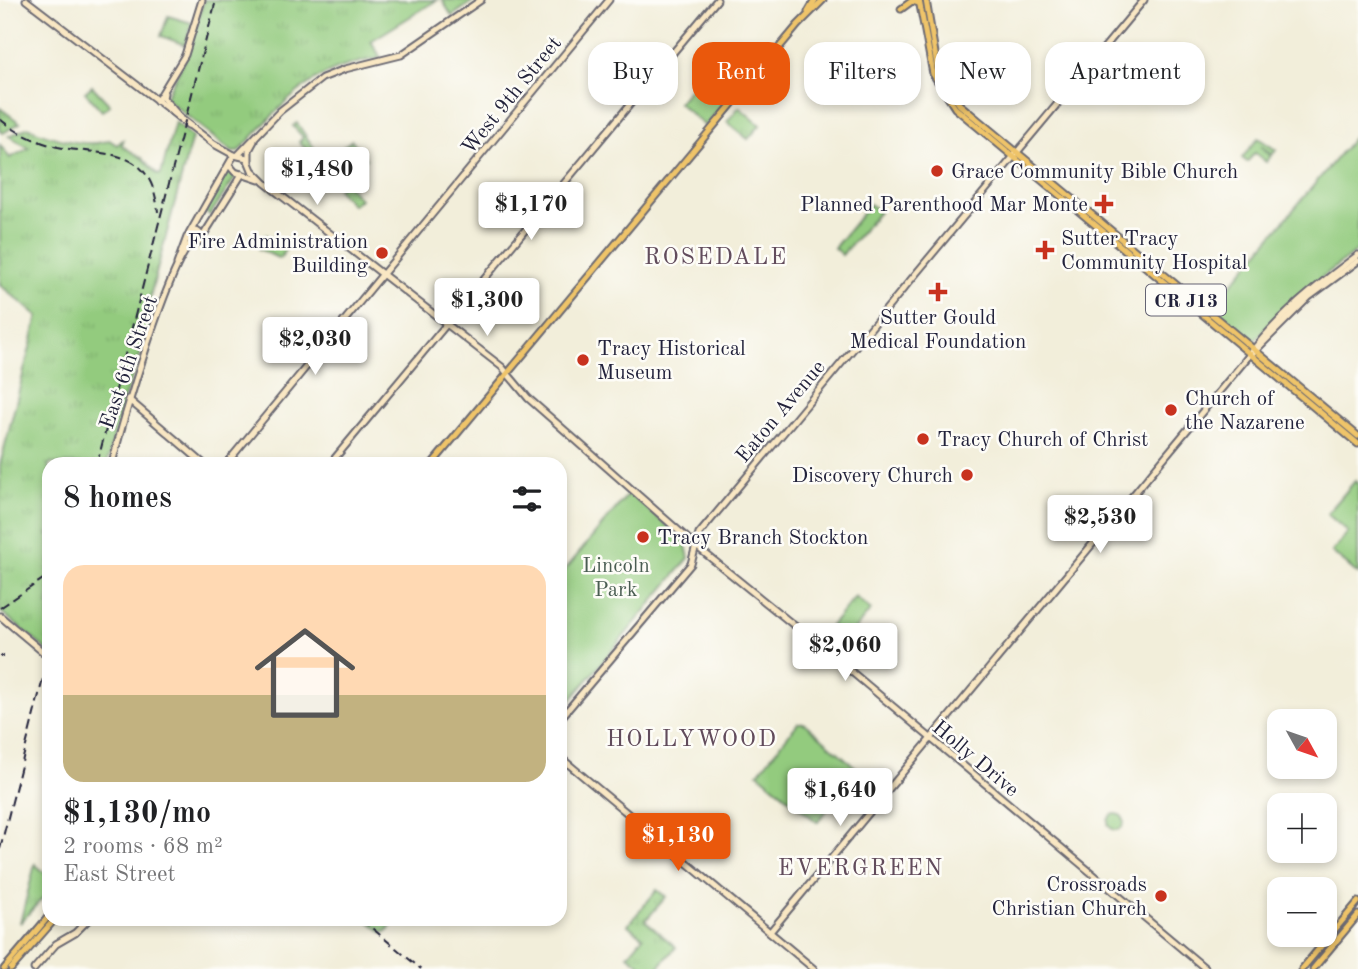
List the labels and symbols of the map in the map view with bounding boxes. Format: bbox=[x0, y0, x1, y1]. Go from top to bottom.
street label: West 9th Street bbox=[458, 33, 566, 159]
pin: $1,480 bbox=[260, 148, 374, 207]
place label: Grace Community Bible Church bbox=[951, 162, 1238, 183]
marker: Grace Community Bible Church bbox=[929, 163, 945, 179]
pin: $1,170 bbox=[474, 182, 588, 242]
marker: Planned Parenthood Mar Monte bbox=[1094, 194, 1114, 214]
place label: Planned Parenthood Mar Monte bbox=[800, 195, 1088, 216]
place label: Sutter Tracy Community Hospital bbox=[1061, 229, 1248, 274]
place label: Fire Administration Building bbox=[187, 232, 369, 277]
marker: Sutter Tracy Community Hospital bbox=[1035, 240, 1055, 260]
marker: Fire Administration Building bbox=[374, 245, 390, 261]
district label: ROSEDALE bbox=[644, 246, 788, 269]
pin: $1,300 bbox=[430, 278, 544, 338]
marker: Sutter Gould Medical Foundation bbox=[928, 282, 948, 302]
road number: CR J13 bbox=[1146, 284, 1226, 316]
street label: East 6th Street bbox=[97, 293, 162, 432]
place label: Sutter Gould Medical Foundation bbox=[850, 308, 1026, 353]
pin: $2,030 bbox=[258, 318, 372, 377]
place label: Tracy Historical Museum bbox=[597, 339, 746, 384]
marker: Tracy Historical Museum bbox=[575, 352, 591, 368]
street label: Eaton Avenue bbox=[732, 357, 830, 467]
place label: Church of the Nazarene bbox=[1185, 389, 1305, 434]
marker: Church of the Nazarene bbox=[1163, 402, 1179, 418]
place label: Tracy Church of Christ bbox=[937, 430, 1148, 451]
marker: Tracy Church of Christ bbox=[915, 431, 931, 447]
place label: Discovery Church bbox=[792, 466, 953, 487]
marker: Discovery Church bbox=[959, 467, 975, 483]
pin: $2,530 bbox=[1043, 496, 1157, 555]
place label: Tracy Branch Stockton bbox=[657, 528, 868, 549]
marker: Tracy Branch Stockton bbox=[635, 529, 651, 545]
park label: Lincoln Park bbox=[582, 556, 650, 601]
pin: $2,060 bbox=[788, 624, 902, 683]
north arrow bbox=[1267, 709, 1337, 779]
street label: Holly Drive bbox=[928, 717, 1022, 801]
district label: HOLLYWOOD bbox=[606, 728, 778, 751]
pin: $1,640 bbox=[783, 768, 897, 828]
pin: $1,130 bbox=[621, 814, 735, 873]
district label: EVERGREEN bbox=[778, 857, 944, 880]
place label: Crossroads Christian Church bbox=[992, 875, 1147, 920]
marker: Crossroads Christian Church bbox=[1153, 888, 1169, 904]

